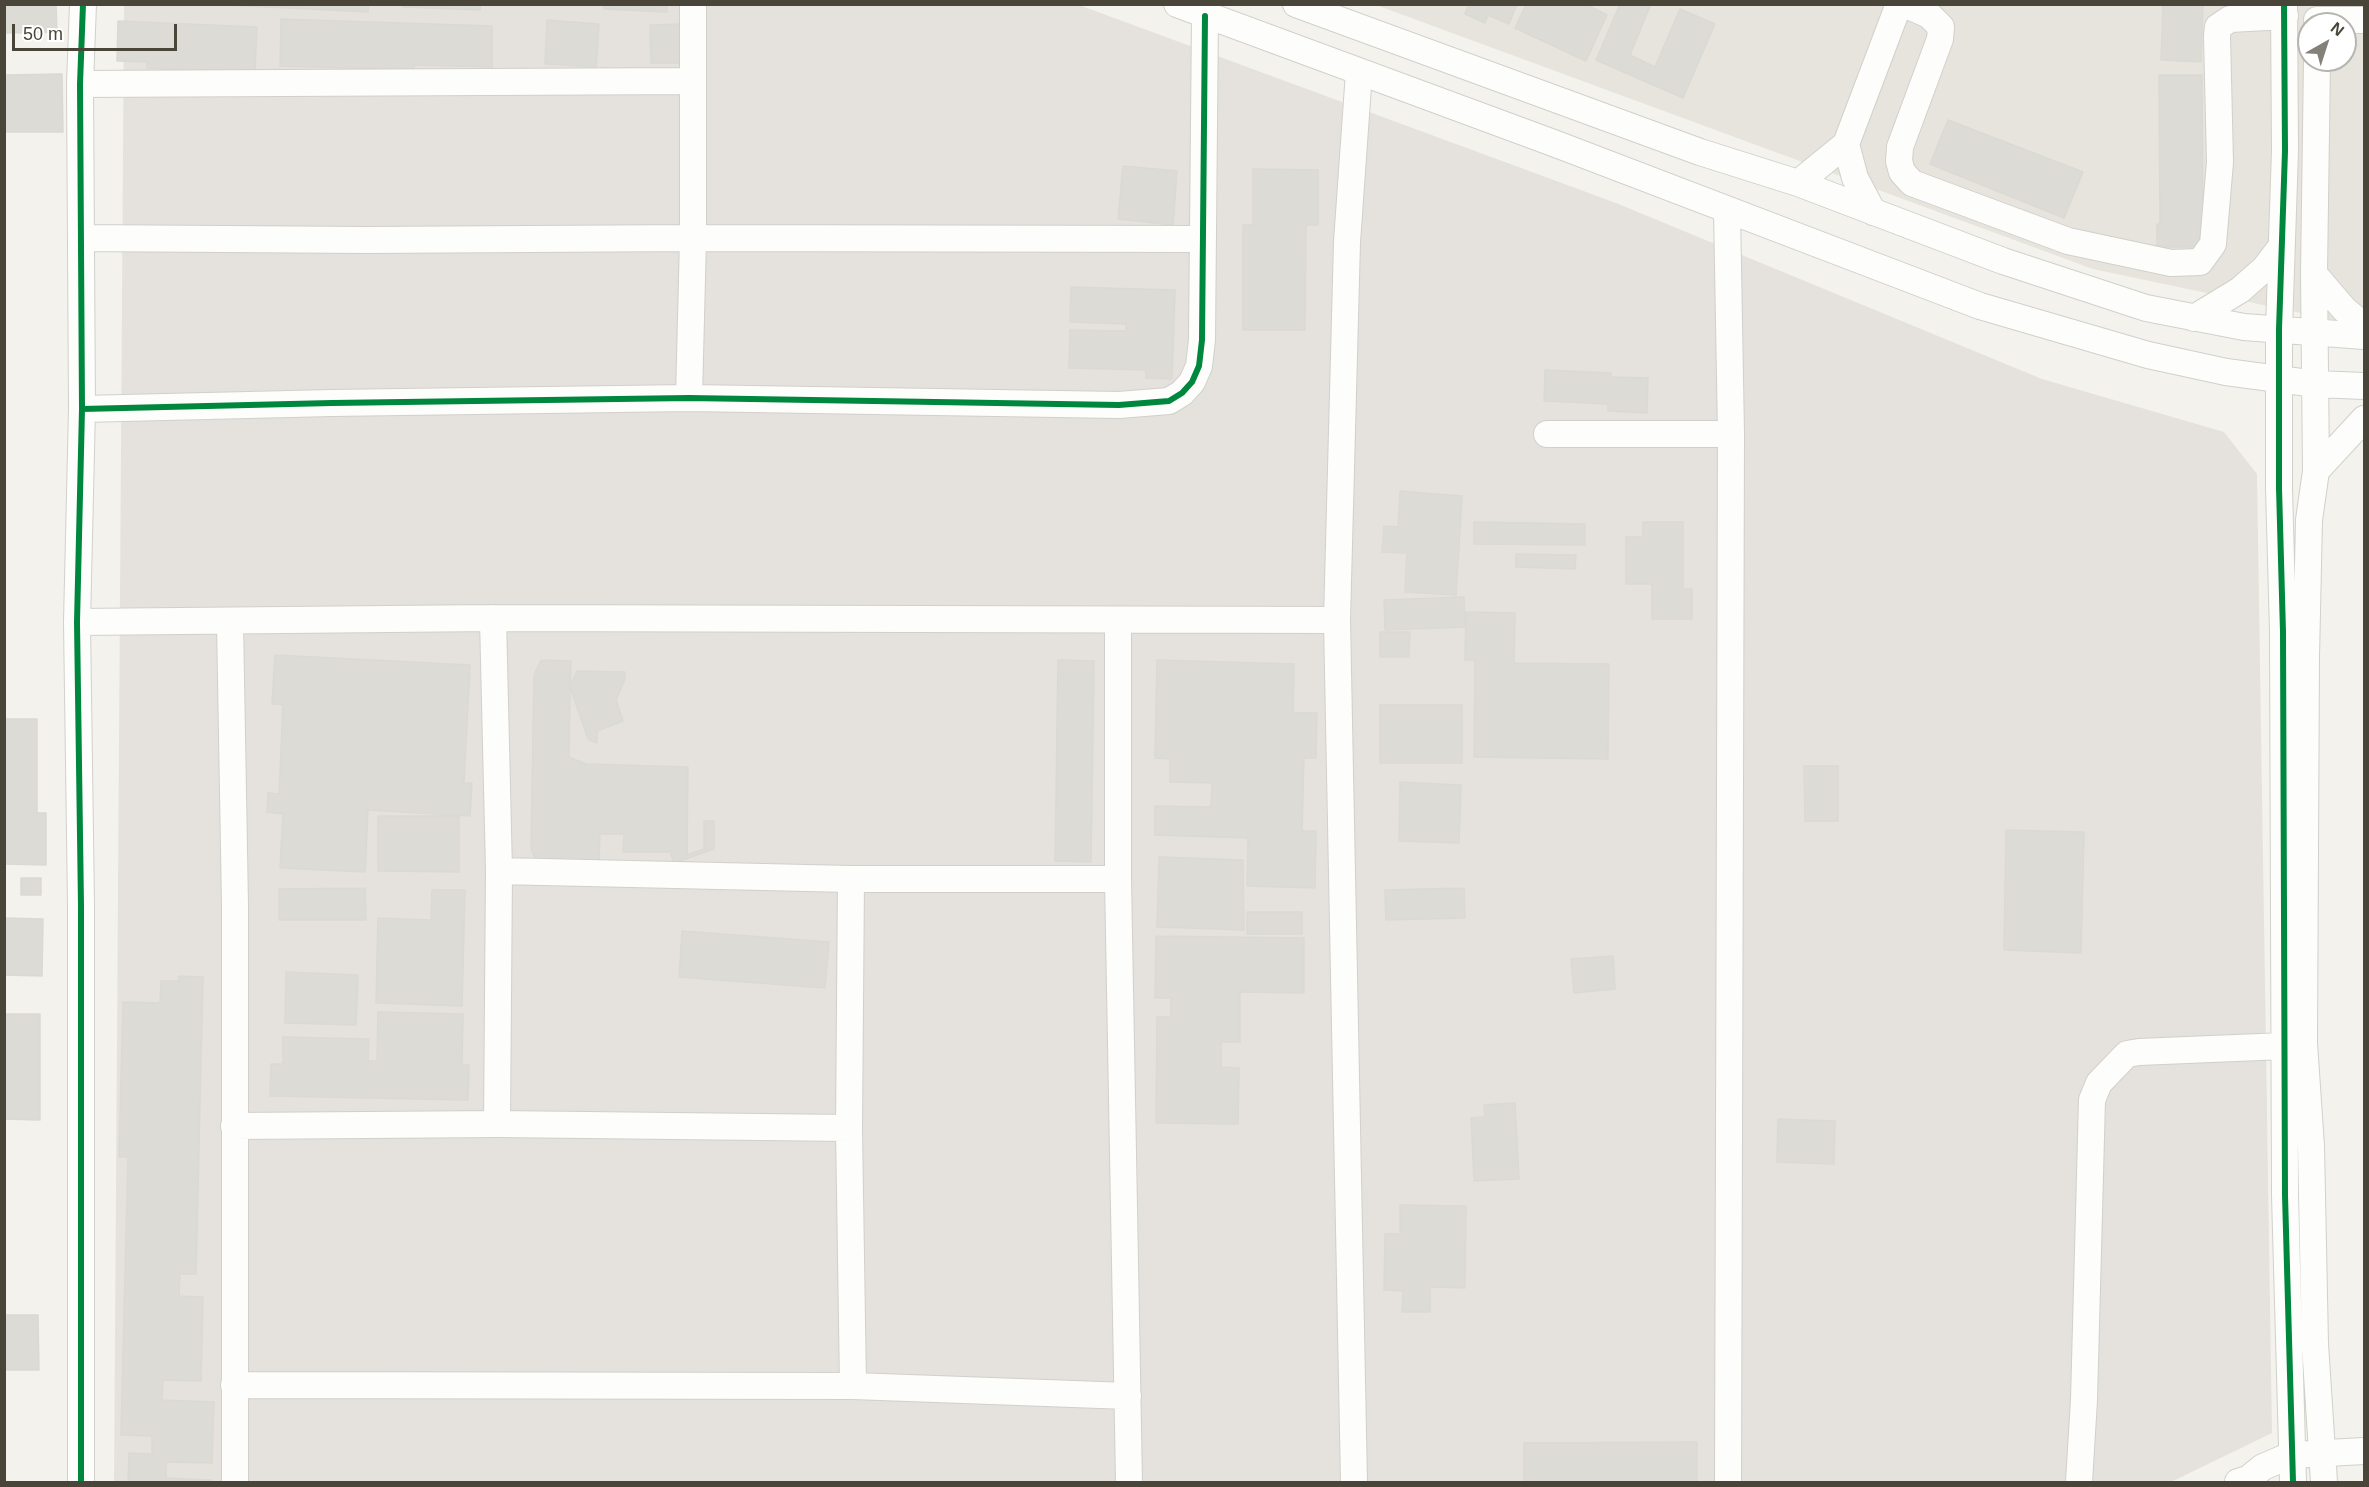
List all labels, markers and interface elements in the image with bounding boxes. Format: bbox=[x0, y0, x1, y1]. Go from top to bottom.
scale bar bbox=[15, 12, 180, 50]
north arrow bbox=[2297, 12, 2357, 72]
text: N bbox=[2328, 19, 2347, 39]
text: 50 m bbox=[23, 24, 63, 44]

